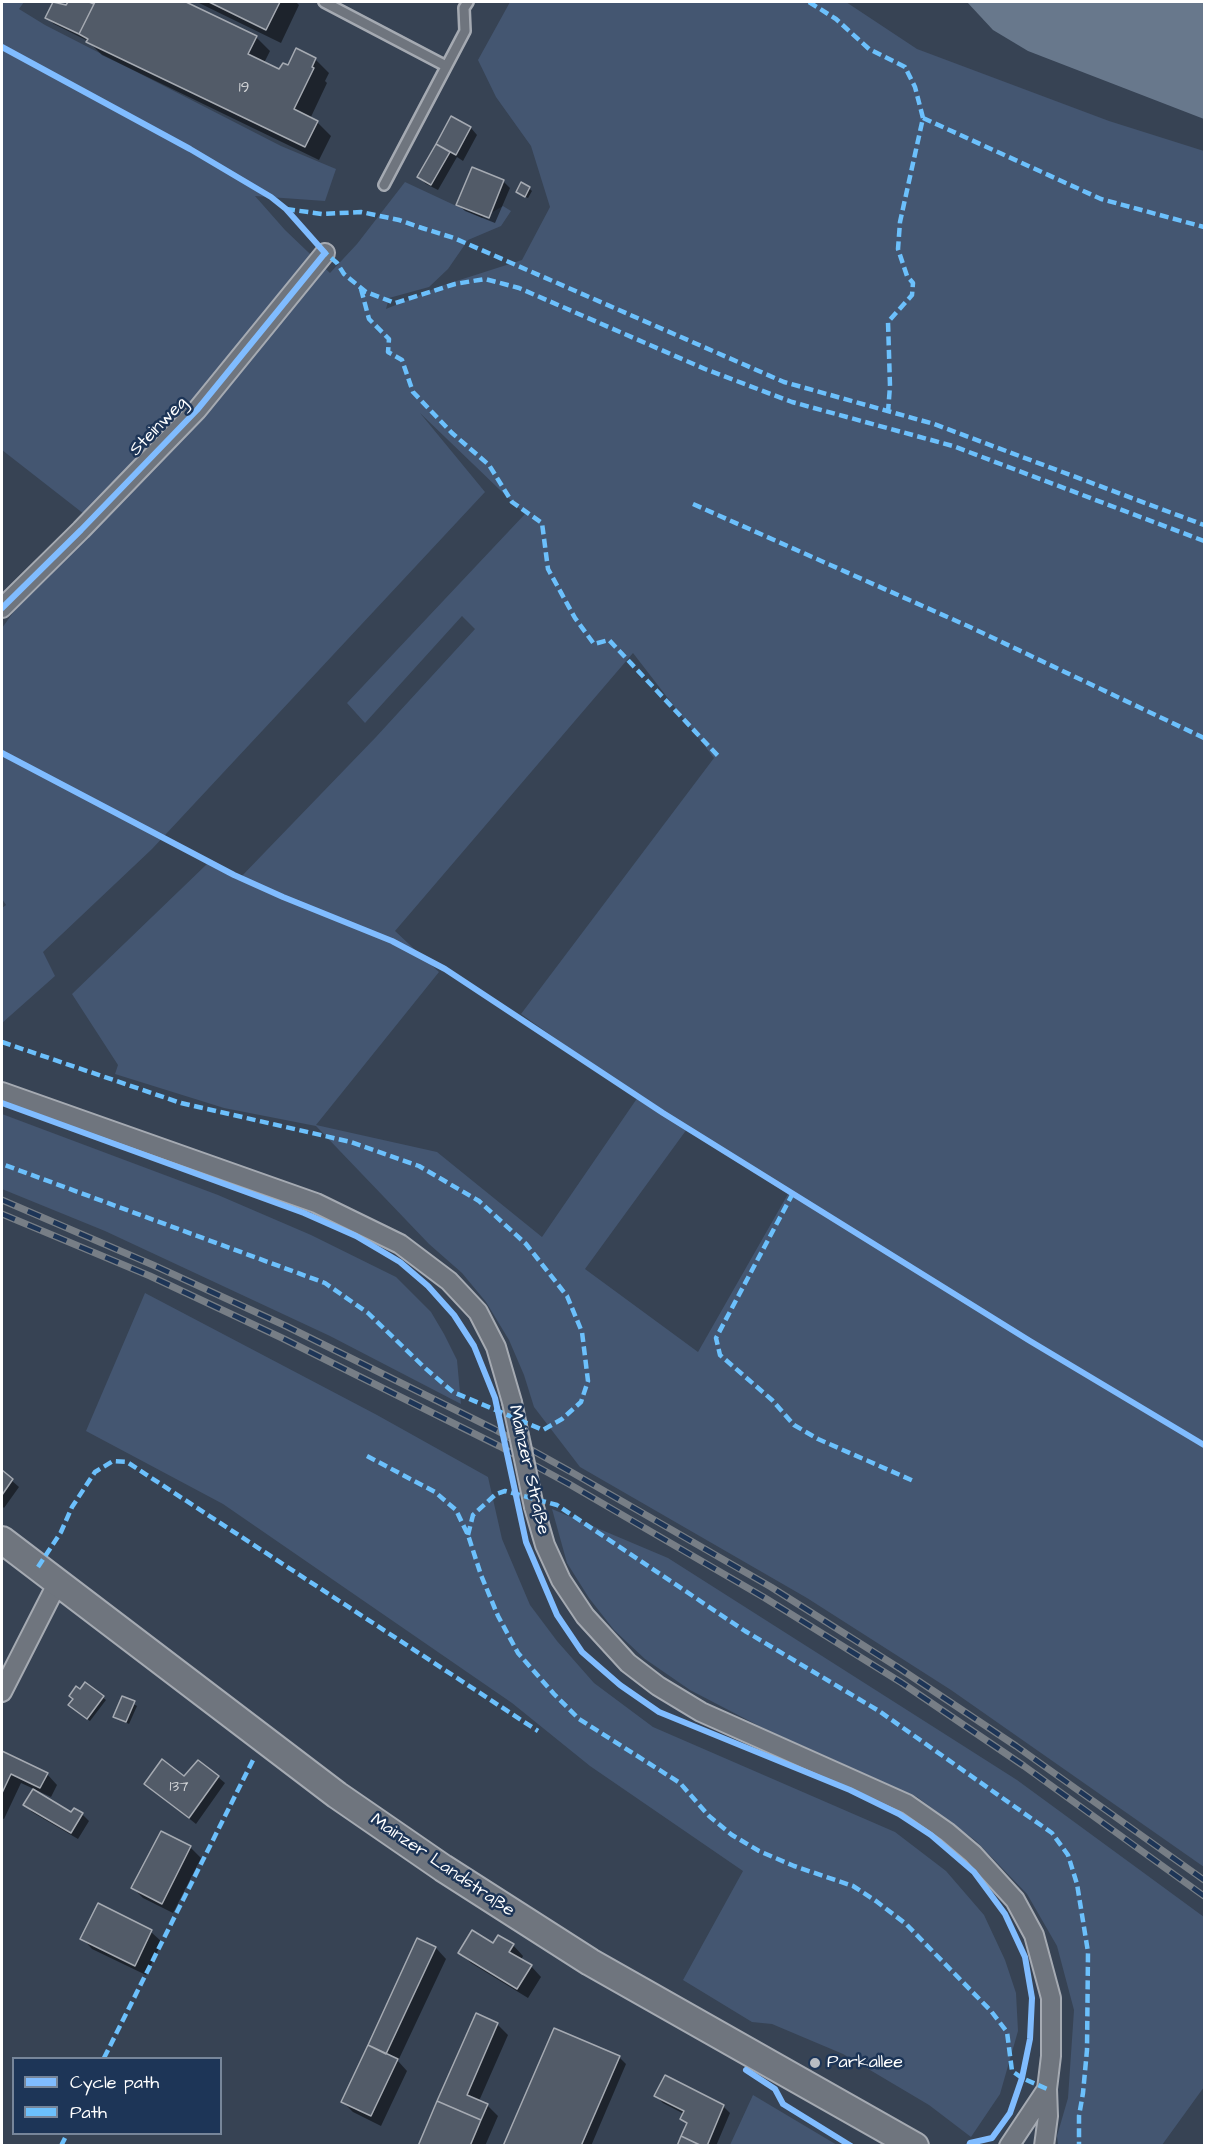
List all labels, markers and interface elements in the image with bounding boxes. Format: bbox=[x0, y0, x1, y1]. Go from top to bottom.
house number: 19 bbox=[239, 80, 249, 98]
street label: Steinweg bbox=[126, 393, 192, 461]
street label: Mainzer Straße bbox=[503, 1403, 553, 1537]
house number: 137 bbox=[170, 1779, 188, 1797]
street label: Mainzer Landstraße bbox=[366, 1810, 518, 1922]
place label: Parkallee bbox=[827, 2052, 903, 2074]
marker: Parkallee bbox=[808, 2056, 822, 2070]
legend bbox=[12, 2057, 222, 2135]
text: Cycle path bbox=[70, 2070, 159, 2095]
text: Path bbox=[70, 2100, 107, 2125]

